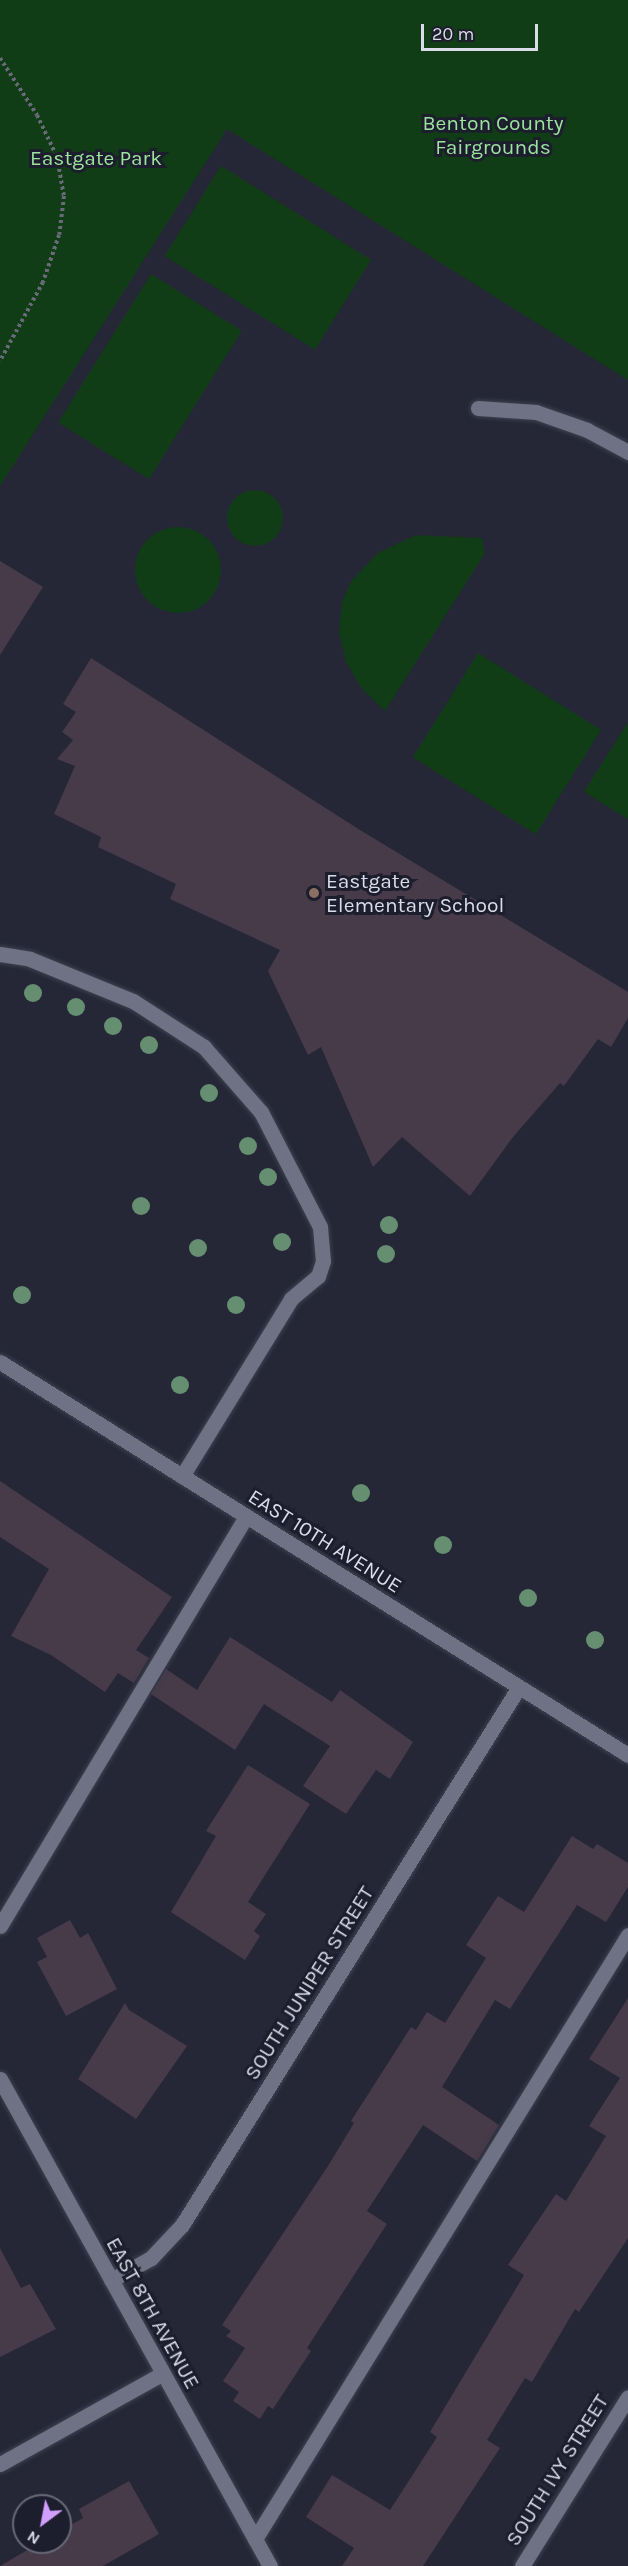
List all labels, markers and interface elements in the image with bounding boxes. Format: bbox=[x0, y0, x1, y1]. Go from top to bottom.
scale bar bbox=[424, 12, 541, 50]
text: 20 m bbox=[432, 23, 474, 45]
park label: Benton County Fairgrounds bbox=[423, 110, 563, 160]
park label: Eastgate Park bbox=[30, 145, 162, 171]
place label: Eastgate Elementary School bbox=[326, 868, 504, 918]
marker: Eastgate Elementary School bbox=[307, 886, 321, 900]
street label: EAST 10TH AVENUE bbox=[244, 1484, 406, 1598]
street label: SOUTH JUNIPER STREET bbox=[239, 1882, 379, 2084]
street label: EAST 8TH AVENUE bbox=[101, 2233, 205, 2393]
street label: SOUTH IVY STREET bbox=[500, 2390, 614, 2550]
north arrow bbox=[12, 2494, 72, 2554]
text: N bbox=[23, 2527, 43, 2549]

